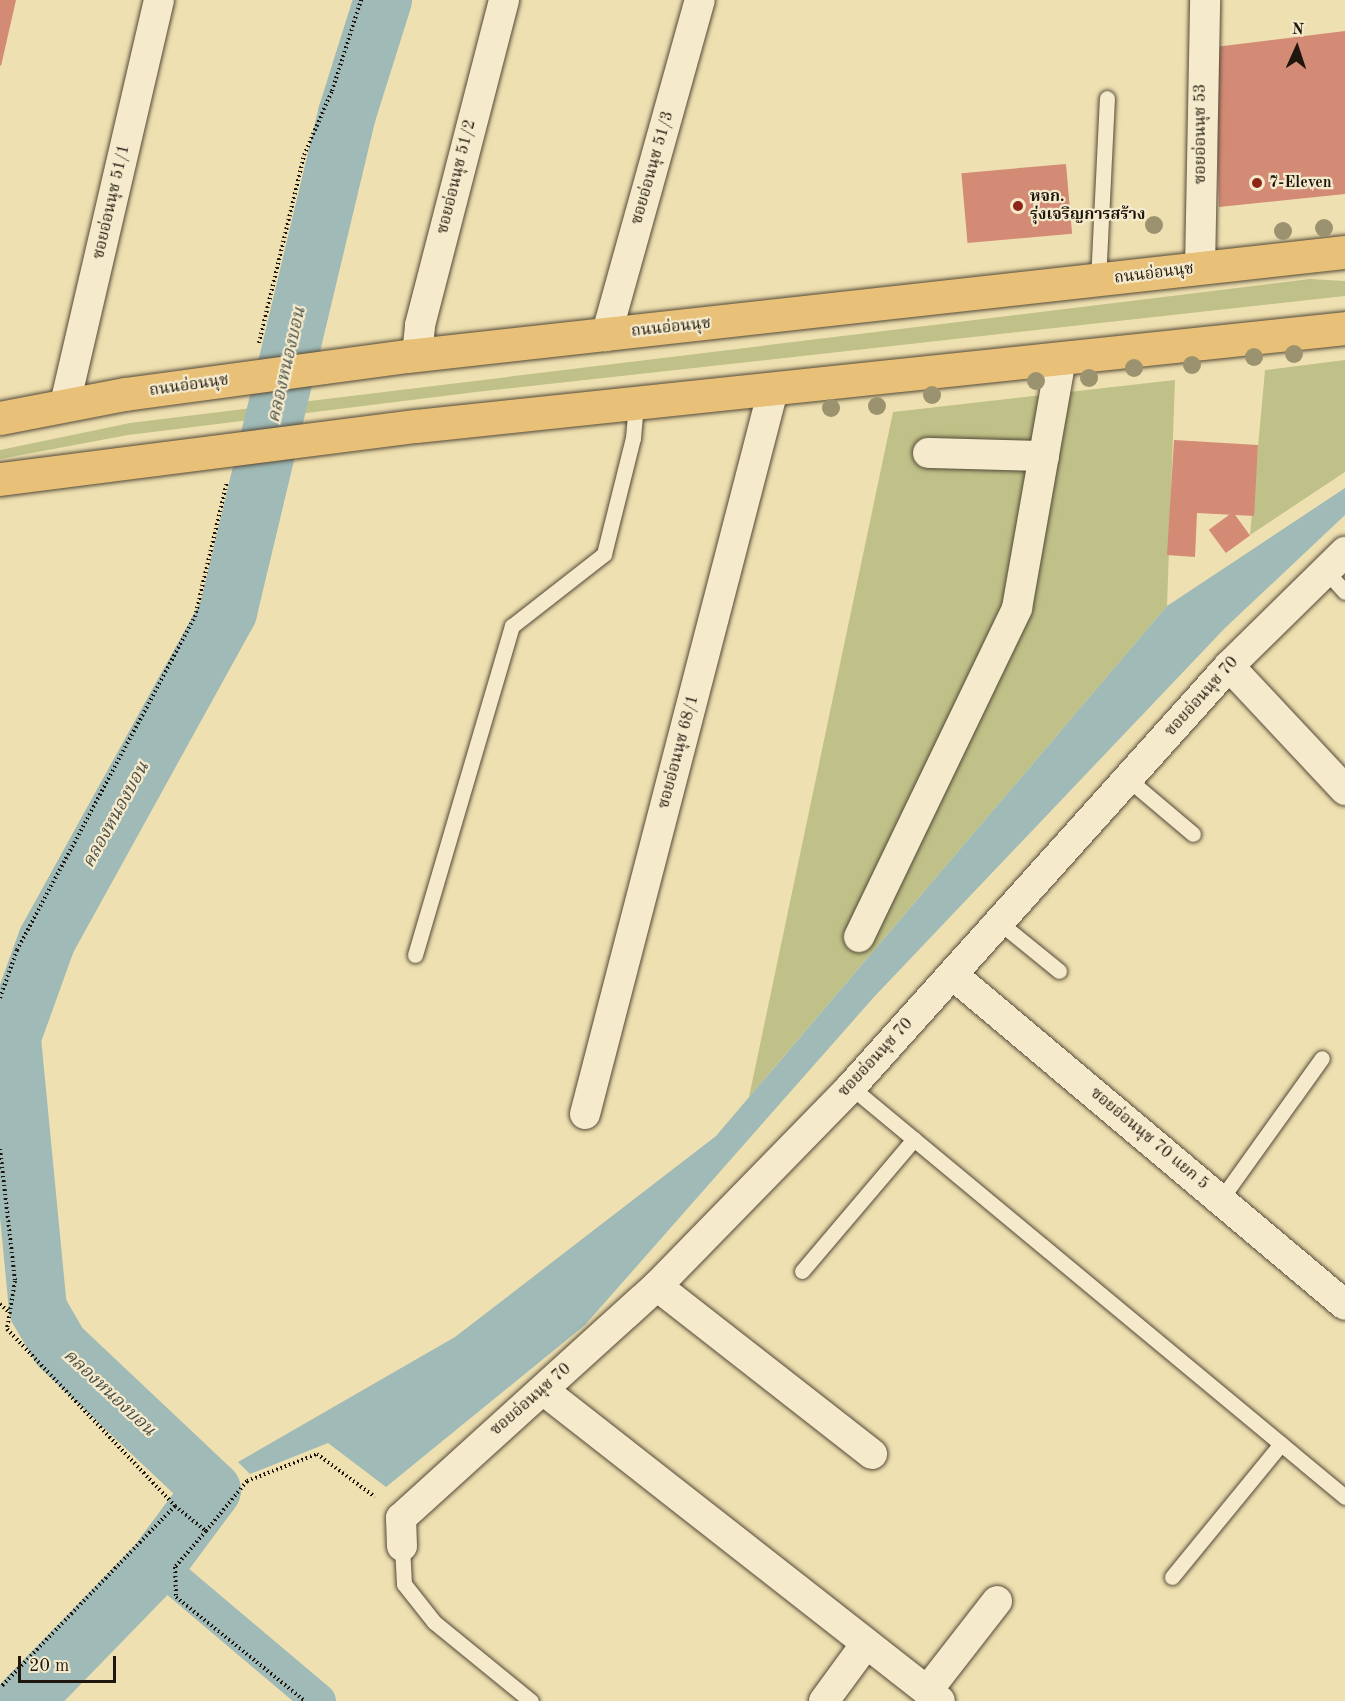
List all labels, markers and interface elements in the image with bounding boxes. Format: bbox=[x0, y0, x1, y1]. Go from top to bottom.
north arrow bbox=[1267, 18, 1327, 78]
text: N bbox=[1291, 22, 1304, 38]
street label: ซอยอ่อนนุช 53 bbox=[1191, 84, 1211, 184]
street label: ซอยอ่อนนุช 51/3 bbox=[628, 109, 678, 227]
street label: ซอยอ่อนนุช 51/2 bbox=[434, 118, 480, 236]
street label: ซอยอ่อนนุช 51/1 bbox=[89, 143, 135, 261]
place label: 7-Eleven bbox=[1269, 173, 1332, 193]
marker: 7-Eleven bbox=[1250, 176, 1264, 190]
place label: หจก. รุ่งเจริญการสร้าง bbox=[1030, 187, 1145, 225]
marker: หจก. รุ่งเจริญการสร้าง bbox=[1011, 199, 1025, 213]
street label: ถนนอ่อนนุช bbox=[1113, 260, 1195, 288]
water label: คลองหนองบอน bbox=[263, 305, 311, 425]
street label: ถนนอ่อนนุช bbox=[630, 314, 712, 342]
street label: ถนนอ่อนนุช bbox=[148, 371, 230, 401]
street label: ซอยอ่อนนุช 70 bbox=[1161, 653, 1243, 741]
street label: ซอยอ่อนนุช 68/1 bbox=[655, 693, 703, 811]
water label: คลองหนองบอน bbox=[78, 758, 154, 872]
street label: ซอยอ่อนนุช 70 bbox=[835, 1015, 917, 1101]
street label: ซอยอ่อนนุช 70 แยก 5 bbox=[1086, 1084, 1212, 1194]
water label: คลองหนองบอน bbox=[59, 1345, 159, 1441]
street label: ซอยอ่อนนุช 70 bbox=[487, 1360, 575, 1440]
scale bar bbox=[21, 1644, 118, 1682]
text: 20 m bbox=[29, 1657, 69, 1675]

